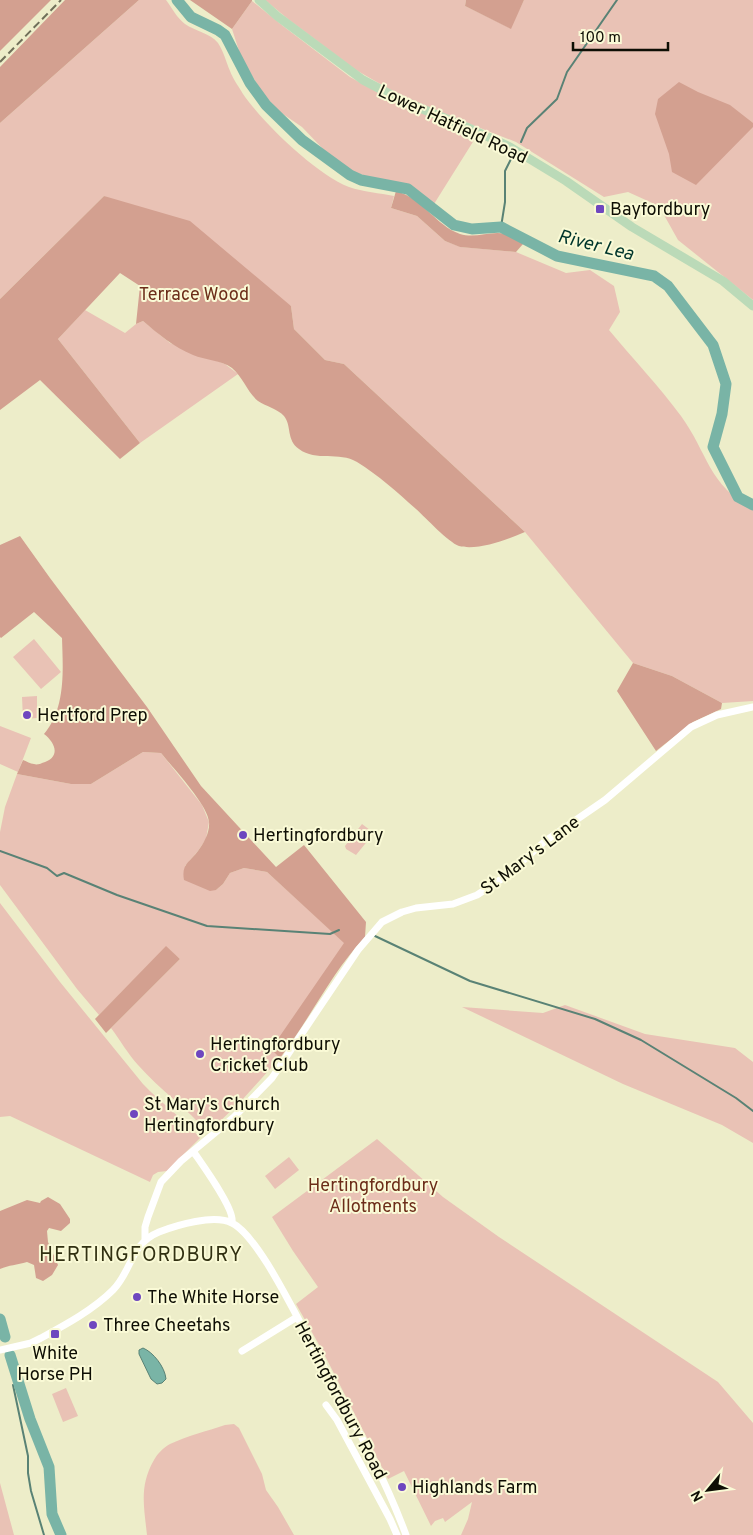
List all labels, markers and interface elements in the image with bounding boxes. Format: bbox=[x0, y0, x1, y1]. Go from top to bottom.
scale bar bbox=[573, 20, 668, 52]
text: 100 m bbox=[580, 29, 621, 48]
street label: Lower Hatfield Road bbox=[374, 81, 531, 170]
place label: Bayfordbury bbox=[610, 199, 710, 222]
marker: Bayfordbury bbox=[594, 203, 606, 215]
water label: River Lea bbox=[555, 225, 636, 267]
park label: Terrace Wood bbox=[139, 284, 249, 307]
place label: Hertford Prep bbox=[37, 705, 148, 728]
marker: Hertford Prep bbox=[21, 709, 33, 721]
street label: St Mary's Lane bbox=[477, 811, 585, 901]
place label: Hertingfordbury bbox=[253, 825, 384, 848]
marker: Hertingfordbury bbox=[237, 829, 249, 841]
place label: Hertingfordbury Cricket Club bbox=[210, 1034, 341, 1078]
marker: Hertingfordbury Cricket Club bbox=[194, 1048, 206, 1060]
place label: St Mary's Church Hertingfordbury bbox=[144, 1094, 280, 1138]
marker: St Mary's Church Hertingfordbury bbox=[128, 1108, 140, 1120]
park label: Hertingfordbury Allotments bbox=[308, 1175, 438, 1219]
district label: HERTINGFORDBURY bbox=[39, 1243, 243, 1269]
place label: The White Horse bbox=[147, 1287, 279, 1310]
marker: The White Horse bbox=[131, 1291, 143, 1303]
place label: Three Cheetahs bbox=[103, 1315, 231, 1338]
street label: Hertingfordbury Road bbox=[288, 1317, 391, 1484]
marker: Three Cheetahs bbox=[87, 1319, 99, 1331]
marker: White Horse PH bbox=[49, 1328, 61, 1340]
place label: White Horse PH bbox=[17, 1343, 93, 1387]
north arrow bbox=[683, 1465, 733, 1515]
place label: Highlands Farm bbox=[412, 1477, 538, 1500]
marker: Highlands Farm bbox=[396, 1481, 408, 1493]
text: N bbox=[688, 1487, 708, 1504]

